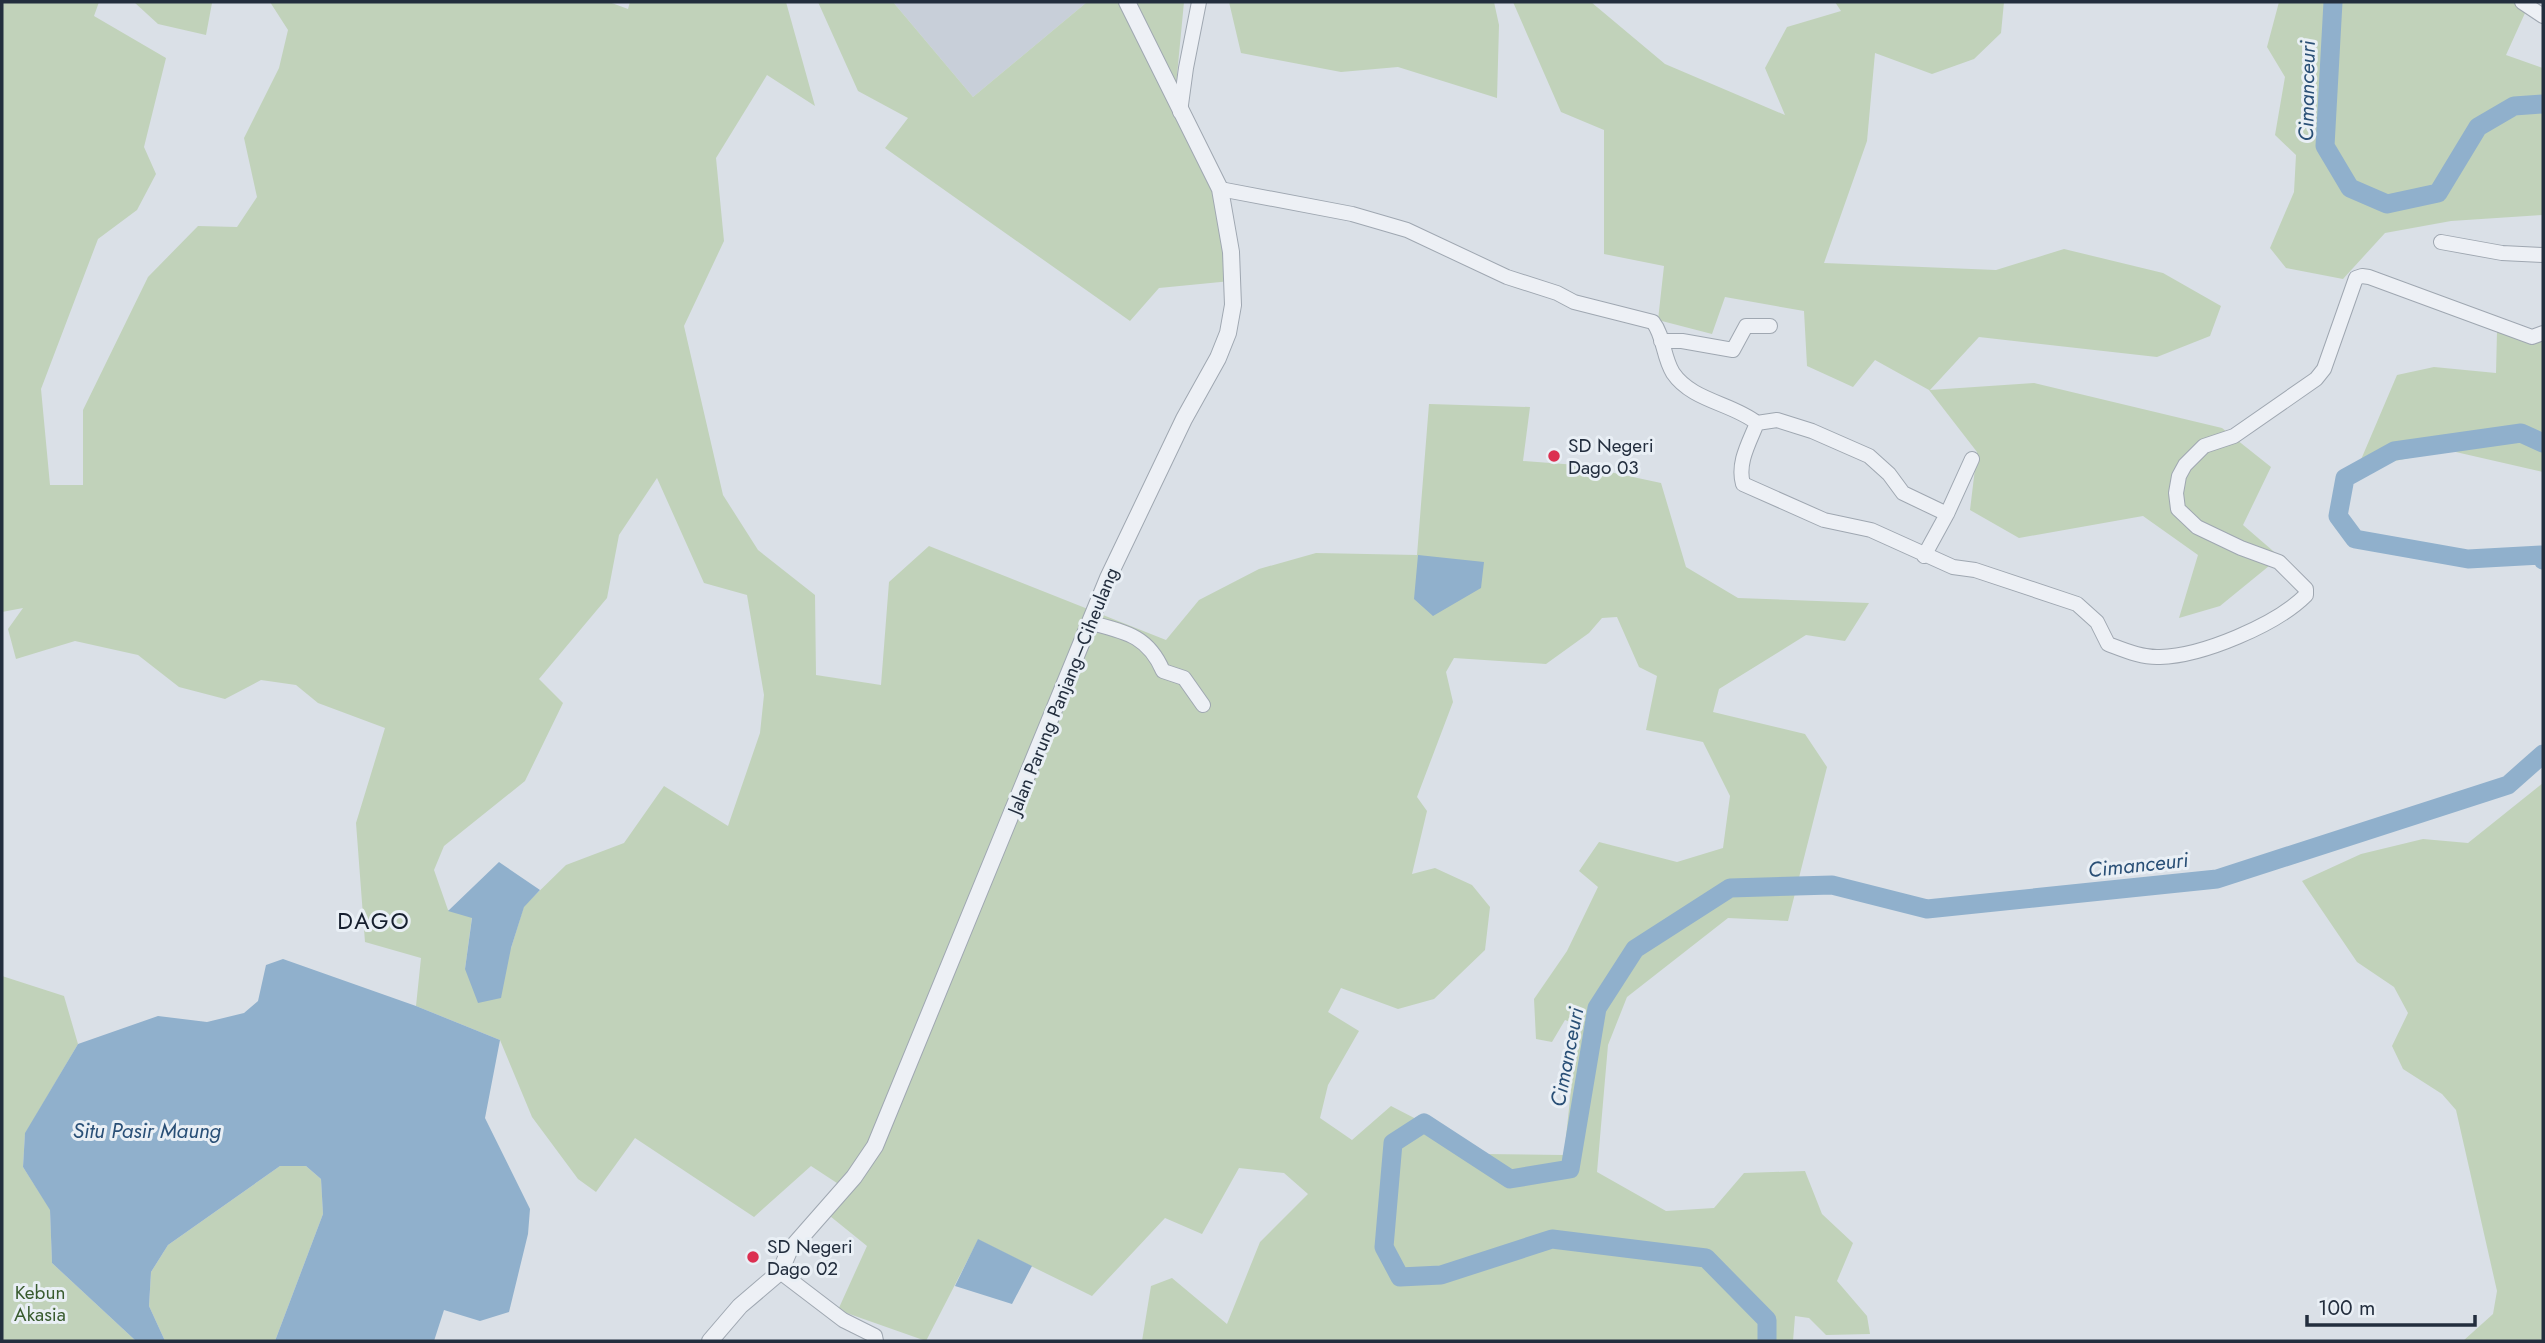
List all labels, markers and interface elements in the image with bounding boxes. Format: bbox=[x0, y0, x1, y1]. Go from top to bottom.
water label: Cimanceuri bbox=[2291, 40, 2323, 142]
place label: SD Negeri Dago 03 bbox=[1568, 432, 1654, 481]
marker: SD Negeri Dago 03 bbox=[1546, 448, 1562, 464]
street label: Jalan Parung Panjang–Ciheulang bbox=[1000, 563, 1125, 821]
water label: Cimanceuri bbox=[2086, 845, 2190, 885]
district label: DAGO bbox=[337, 904, 411, 938]
water label: Cimanceuri bbox=[1543, 1004, 1591, 1109]
water label: Situ Pasir Maung bbox=[73, 1116, 222, 1146]
place label: SD Negeri Dago 02 bbox=[767, 1233, 853, 1282]
marker: SD Negeri Dago 02 bbox=[745, 1249, 761, 1265]
park label: Kebun Akasia bbox=[14, 1279, 66, 1328]
scale bar bbox=[2307, 1284, 2475, 1328]
text: 100 m bbox=[2318, 1293, 2375, 1323]

